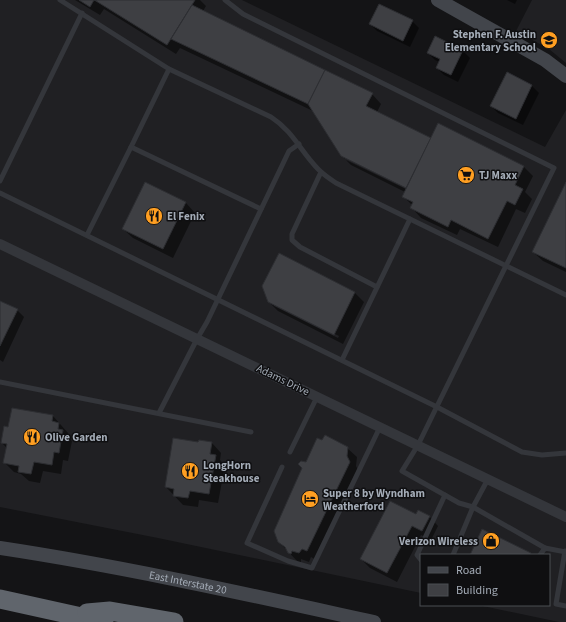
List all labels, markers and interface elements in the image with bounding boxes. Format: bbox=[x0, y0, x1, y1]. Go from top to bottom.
place label: Stephen F. Austin Elementary School bbox=[445, 27, 537, 55]
school or university icon: Stephen F. Austin Elementary School bbox=[539, 30, 559, 50]
supermarket icon: TJ Maxx bbox=[456, 165, 476, 185]
place label: TJ Maxx bbox=[479, 168, 517, 183]
restaurant icon: El Fenix bbox=[144, 206, 164, 226]
place label: El Fenix bbox=[167, 209, 205, 224]
street label: Adams Drive bbox=[254, 361, 313, 400]
restaurant icon: Olive Garden bbox=[22, 427, 42, 447]
place label: Olive Garden bbox=[45, 430, 108, 445]
place label: LongHorn Steakhouse bbox=[203, 458, 260, 486]
restaurant icon: LongHorn Steakhouse bbox=[180, 461, 200, 481]
place label: Super 8 by Wyndham Weatherford bbox=[323, 486, 425, 514]
hotel icon: Super 8 by Wyndham Weatherford bbox=[300, 489, 320, 509]
shop icon: Verizon Wireless bbox=[481, 531, 501, 551]
place label: Verizon Wireless bbox=[398, 534, 478, 549]
legend bbox=[420, 554, 550, 606]
text: Road bbox=[456, 562, 482, 579]
street label: East Interstate 20 bbox=[148, 567, 228, 597]
text: Building bbox=[456, 582, 498, 599]

